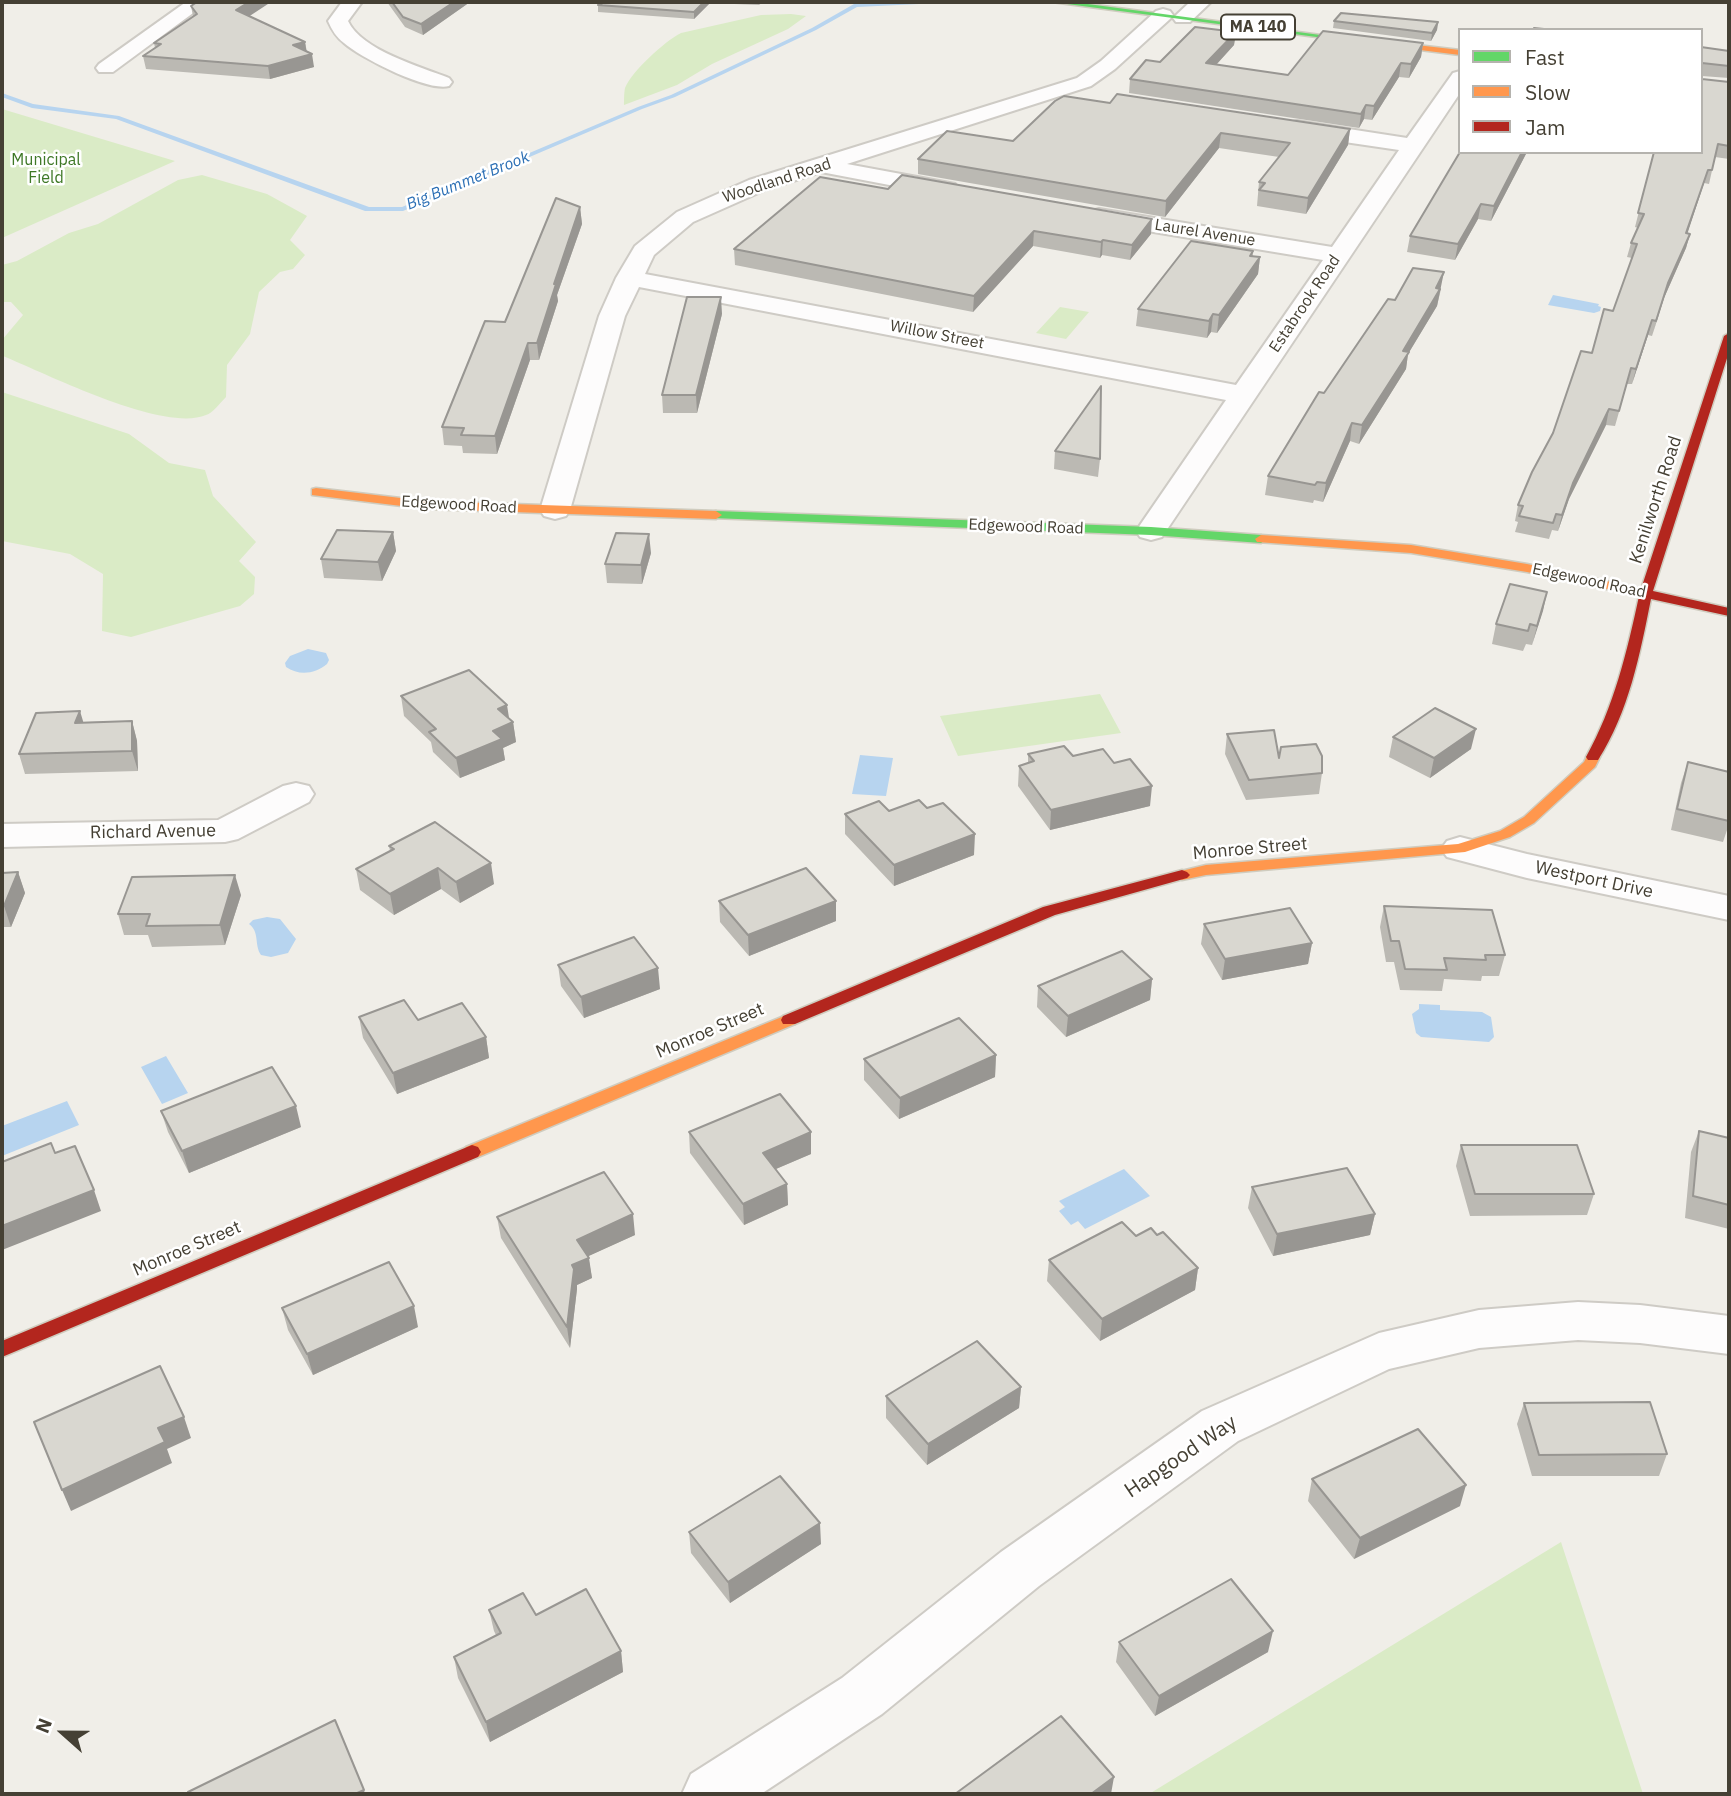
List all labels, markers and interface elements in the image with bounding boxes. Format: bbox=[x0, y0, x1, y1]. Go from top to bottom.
road number: MA 140 bbox=[1221, 15, 1295, 40]
legend bbox=[1458, 28, 1703, 154]
text: Fast bbox=[1525, 43, 1565, 71]
text: Slow bbox=[1525, 78, 1571, 106]
text: Jam bbox=[1525, 113, 1565, 141]
water label: Big Bummet Brook bbox=[404, 148, 532, 214]
park label: Municipal Field bbox=[11, 150, 81, 188]
street label: Woodland Road bbox=[720, 154, 834, 208]
street label: Laurel Avenue bbox=[1153, 216, 1257, 250]
street label: Estabrook Road bbox=[1265, 252, 1345, 356]
street label: Willow Street bbox=[888, 316, 986, 354]
street label: Kenilworth Road bbox=[1625, 433, 1687, 567]
street label: Edgewood Road bbox=[401, 492, 517, 518]
street label: Edgewood Road bbox=[968, 515, 1084, 539]
street label: Edgewood Road bbox=[1531, 560, 1647, 602]
street label: Richard Avenue bbox=[90, 820, 216, 844]
street label: Monroe Street bbox=[1192, 833, 1308, 865]
street label: Westport Drive bbox=[1533, 857, 1655, 903]
street label: Monroe Street bbox=[653, 999, 767, 1063]
street label: Monroe Street bbox=[130, 1217, 244, 1281]
street label: Hapgood Way bbox=[1120, 1410, 1242, 1504]
north arrow bbox=[28, 1698, 98, 1768]
text: N bbox=[30, 1715, 57, 1736]

